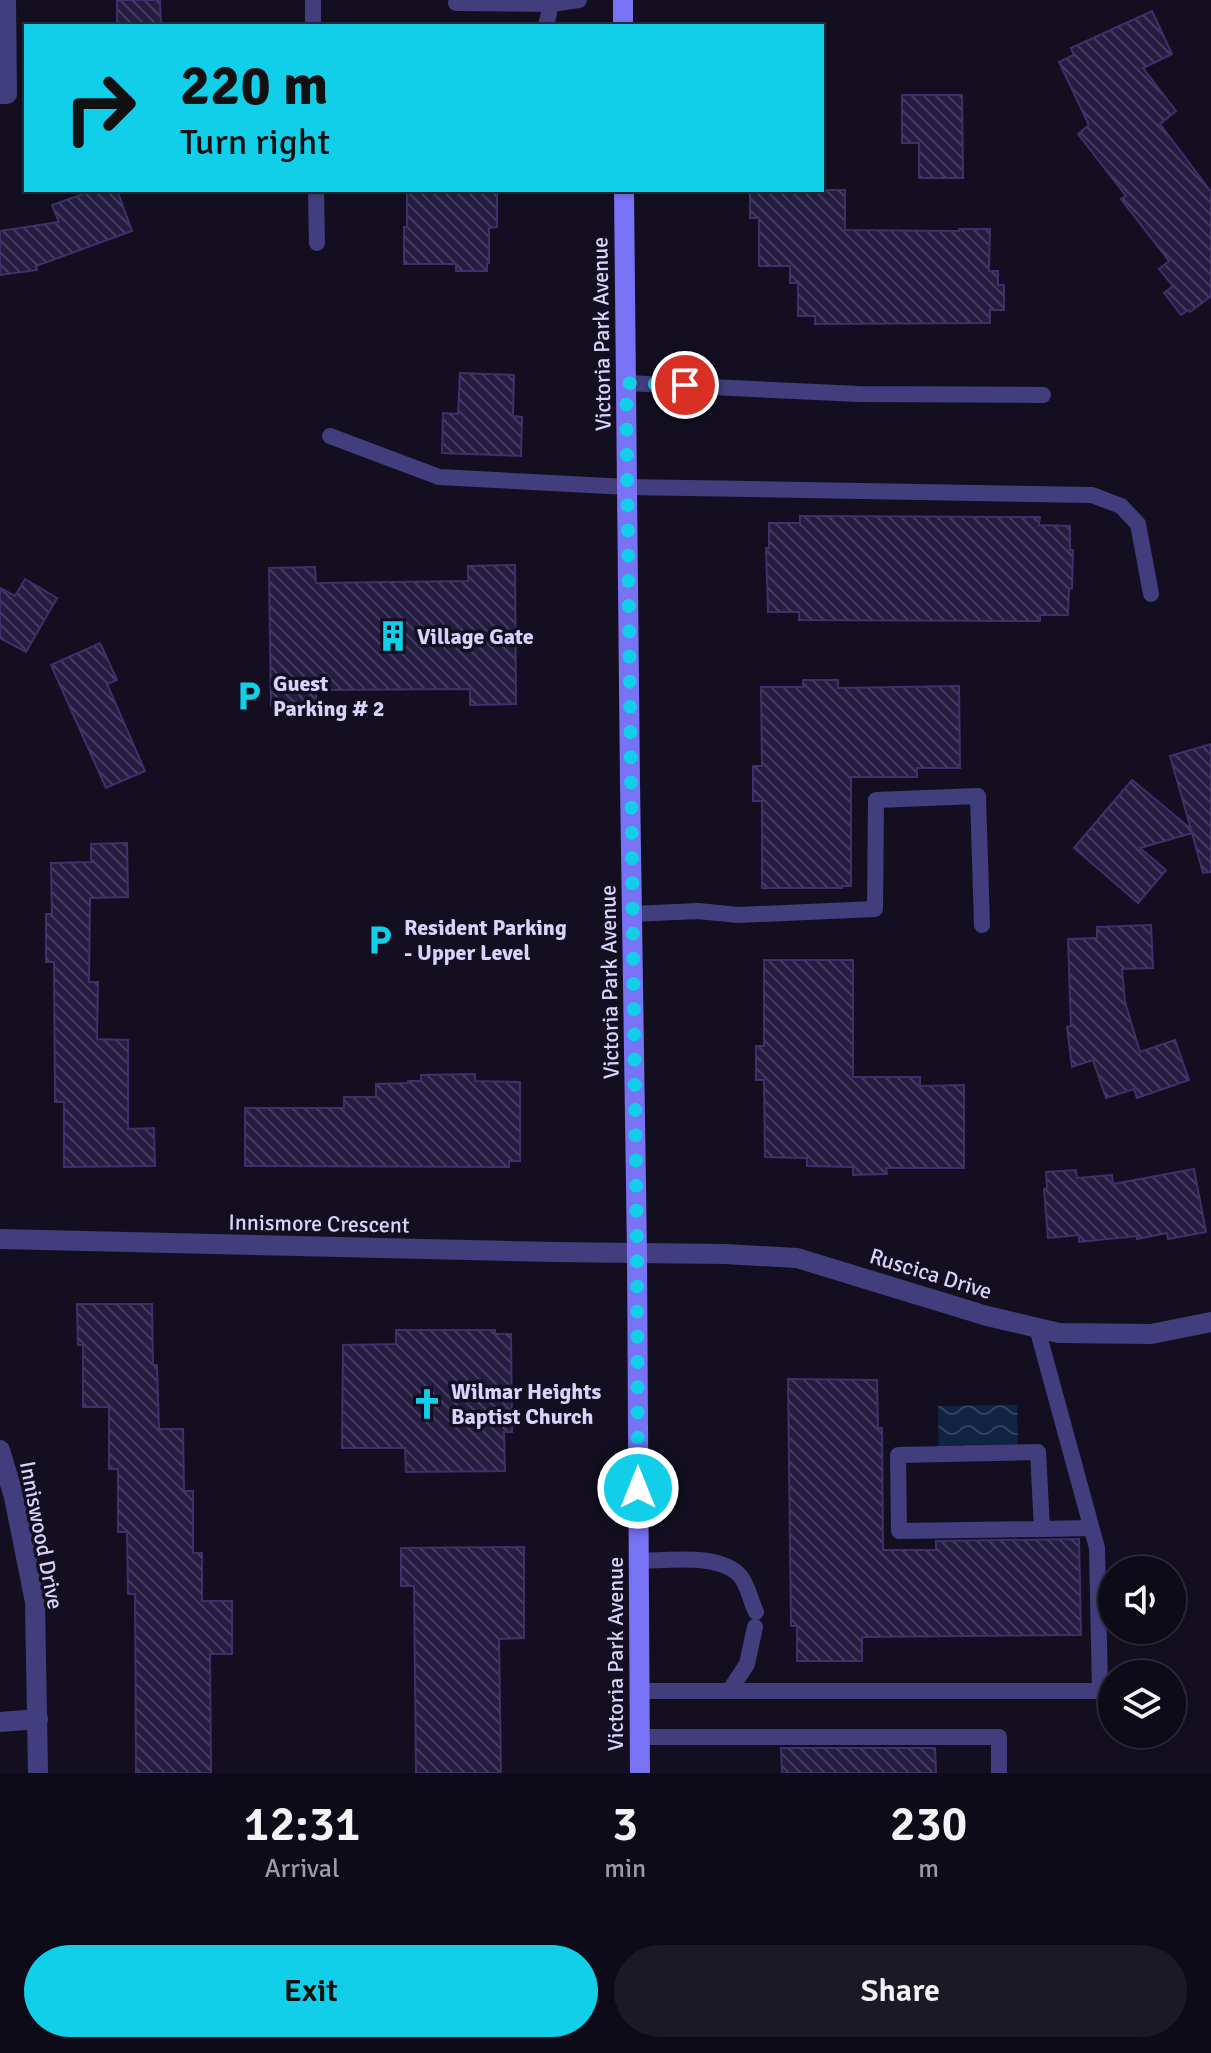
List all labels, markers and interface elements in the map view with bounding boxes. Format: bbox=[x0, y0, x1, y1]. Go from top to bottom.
text: 220 m bbox=[180, 51, 328, 120]
icon: right bbox=[48, 56, 152, 160]
text: Turn right bbox=[180, 120, 330, 165]
street label: Victoria Park Avenue bbox=[586, 237, 617, 431]
pin bbox=[651, 351, 719, 419]
icon: arrive bbox=[663, 363, 707, 407]
building icon: Village Gate bbox=[376, 619, 410, 653]
place label: Village Gate bbox=[417, 623, 534, 650]
place label: Guest Parking # 2 bbox=[273, 670, 385, 722]
parking icon: Guest Parking # 2 bbox=[232, 679, 266, 713]
street label: Victoria Park Avenue bbox=[594, 885, 625, 1079]
place label: Resident Parking - Upper Level bbox=[404, 914, 567, 966]
parking icon: Resident Parking - Upper Level bbox=[363, 923, 397, 957]
street label: Innismore Crescent bbox=[228, 1208, 410, 1239]
street label: Ruscica Drive bbox=[866, 1242, 995, 1305]
place label: Wilmar Heights Baptist Church bbox=[451, 1378, 602, 1430]
church icon: Wilmar Heights Baptist Church bbox=[410, 1387, 444, 1421]
position arrow bbox=[596, 1446, 680, 1530]
street label: Inniswood Drive bbox=[14, 1459, 69, 1611]
map controls bbox=[1098, 1556, 1186, 1748]
button: sound bbox=[1098, 1556, 1186, 1644]
street label: Victoria Park Avenue bbox=[602, 1557, 629, 1751]
button: layers bbox=[1098, 1660, 1186, 1748]
text: 12:31 bbox=[244, 1795, 361, 1854]
text: 3 bbox=[612, 1795, 638, 1854]
text: 230 bbox=[890, 1795, 967, 1854]
text: Arrival bbox=[265, 1853, 340, 1885]
text: min bbox=[604, 1853, 646, 1885]
text: m bbox=[918, 1853, 939, 1885]
button: Exit bbox=[24, 1945, 598, 2037]
button: Share bbox=[614, 1945, 1187, 2037]

